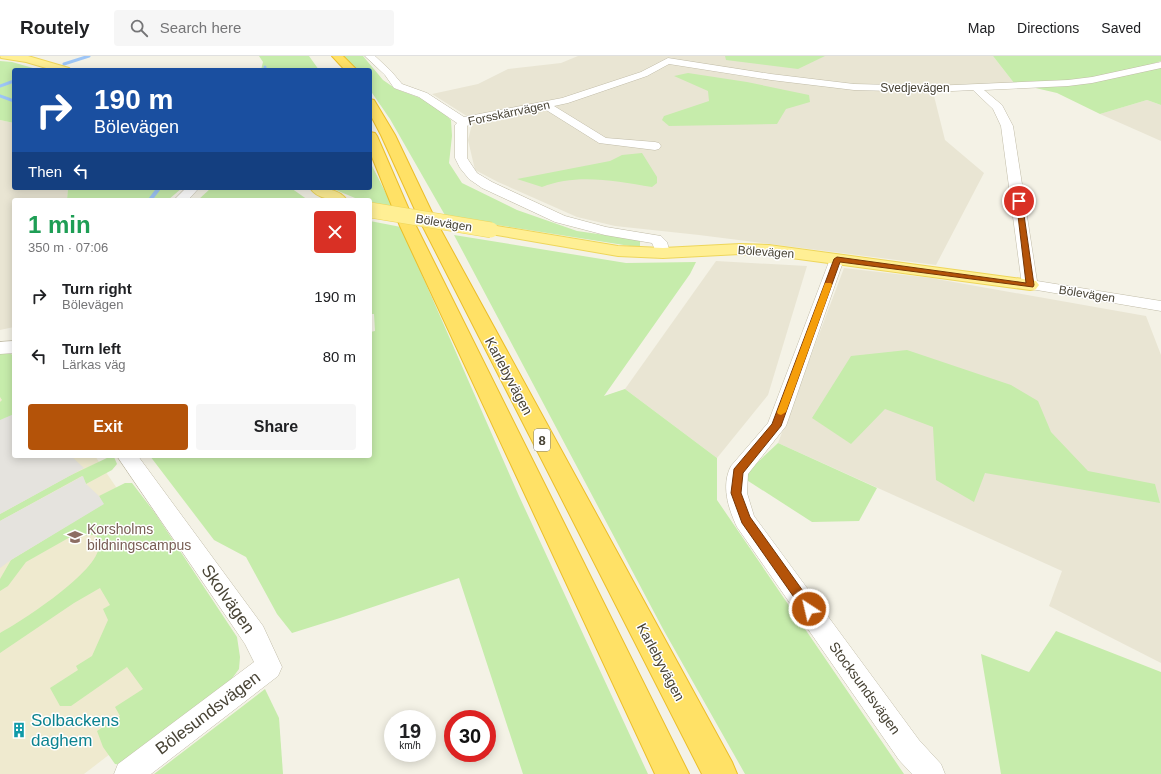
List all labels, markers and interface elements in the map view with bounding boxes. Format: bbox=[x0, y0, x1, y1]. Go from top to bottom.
search box bbox=[114, 10, 394, 46]
text: Routely bbox=[20, 17, 90, 38]
icon: search bbox=[128, 17, 150, 39]
text: Search here bbox=[160, 19, 241, 36]
text: Map bbox=[968, 20, 995, 36]
text: Directions bbox=[1017, 20, 1079, 36]
text: Saved bbox=[1101, 20, 1141, 36]
street label: Svedjevägen bbox=[880, 81, 950, 95]
icon: right bbox=[28, 84, 80, 136]
text: 190 m bbox=[94, 84, 173, 115]
street label: Forsskärrvägen bbox=[467, 97, 551, 129]
text: Bölevägen bbox=[94, 117, 179, 137]
icon: left bbox=[70, 160, 92, 182]
text: Then bbox=[28, 163, 62, 180]
pin bbox=[1002, 184, 1036, 218]
icon: arrive bbox=[1008, 190, 1030, 212]
text: 1 min bbox=[28, 211, 91, 238]
button: close bbox=[314, 211, 356, 253]
street label: Bölevägen bbox=[415, 212, 473, 234]
text: 350 m · 07:06 bbox=[28, 240, 108, 255]
street label: Bölevägen bbox=[737, 243, 795, 261]
text: Turn right bbox=[62, 280, 132, 297]
street label: Bölevägen bbox=[1058, 283, 1116, 305]
icon: right bbox=[28, 285, 50, 307]
text: 190 m bbox=[314, 288, 356, 305]
text: Bölevägen bbox=[62, 297, 123, 312]
street label: Karlebyvägen bbox=[482, 334, 536, 418]
text: Turn left bbox=[62, 340, 121, 357]
icon: left bbox=[28, 345, 50, 367]
text: 80 m bbox=[323, 348, 356, 365]
text: Lärkas väg bbox=[62, 357, 126, 372]
button: Exit bbox=[28, 404, 188, 450]
button: Share bbox=[196, 404, 356, 450]
road number: 8 bbox=[534, 429, 550, 451]
place label: Korsholms bildningscampus bbox=[87, 521, 191, 553]
school or university icon: Korsholms bildningscampus bbox=[66, 528, 84, 546]
street label: Skolvägen bbox=[197, 561, 259, 637]
position arrow bbox=[788, 588, 830, 630]
street label: Karlebyvägen bbox=[634, 620, 688, 704]
street label: Stocksundsvägen bbox=[826, 639, 904, 737]
street label: Bölesundsvägen bbox=[152, 668, 264, 758]
speed limit sign: 30 bbox=[444, 710, 496, 762]
place label: Solbackens daghem bbox=[31, 711, 119, 750]
text: 19 bbox=[399, 720, 421, 742]
building icon: Solbackens daghem bbox=[10, 721, 28, 739]
text: km/h bbox=[399, 740, 421, 751]

